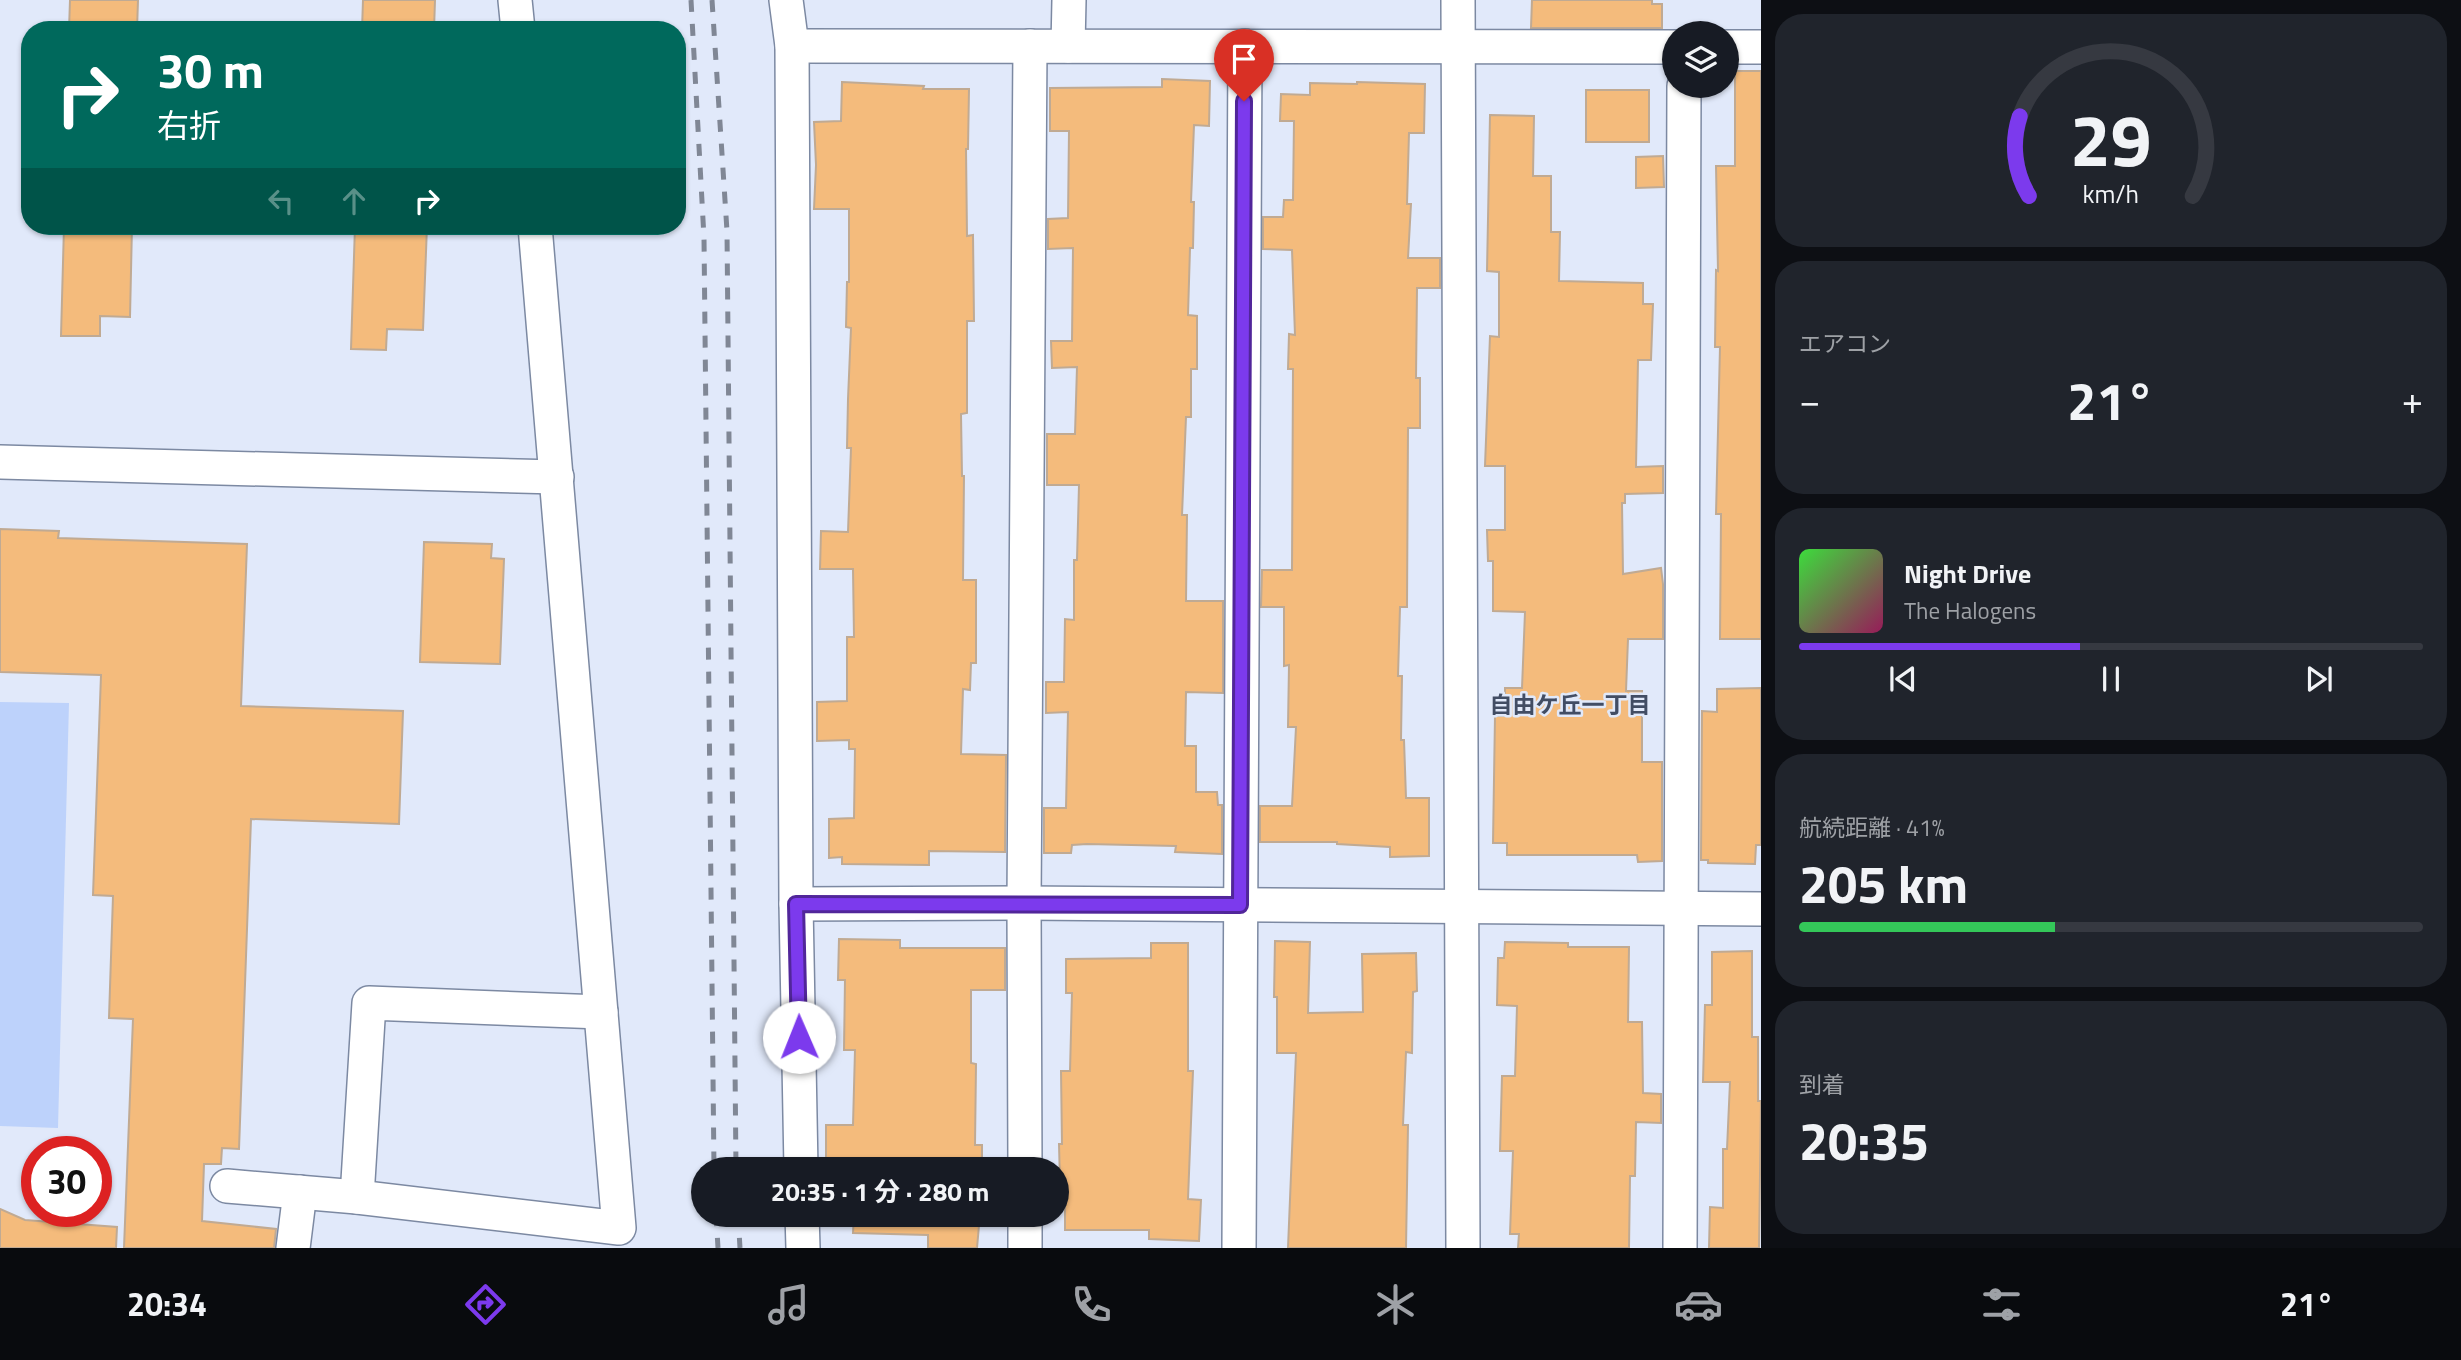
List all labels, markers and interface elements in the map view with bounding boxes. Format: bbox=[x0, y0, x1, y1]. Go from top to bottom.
map controls bbox=[1662, 21, 1739, 98]
button: layers bbox=[1662, 21, 1739, 98]
pin bbox=[1214, 29, 1274, 101]
text: 30 m bbox=[157, 32, 264, 107]
icon: arrive bbox=[1225, 40, 1263, 78]
icon: right bbox=[42, 49, 133, 140]
text: 29 bbox=[2070, 85, 2152, 195]
text: 右折 bbox=[157, 101, 221, 149]
text: km/h bbox=[2083, 175, 2139, 213]
icon: left bbox=[262, 182, 300, 220]
icon: ahead bbox=[335, 182, 373, 220]
icon: right bbox=[408, 182, 446, 220]
text: エアコン bbox=[1799, 326, 1891, 361]
text: 21° bbox=[2067, 361, 2155, 440]
text: − bbox=[1799, 371, 1820, 429]
text: + bbox=[2402, 371, 2423, 429]
text: Night Drive bbox=[1904, 554, 2031, 593]
text: The Halogens bbox=[1904, 593, 2036, 628]
icon: previous bbox=[1884, 660, 1922, 698]
icon: pause bbox=[2092, 660, 2130, 698]
icon: next bbox=[2300, 660, 2338, 698]
district label: 自由ケ丘一丁目 bbox=[1490, 687, 1651, 722]
text: 航続距離 · 41% bbox=[1799, 810, 1945, 845]
text: 205 km bbox=[1799, 844, 1968, 923]
position arrow bbox=[762, 1000, 836, 1074]
text: 到着 bbox=[1799, 1067, 1845, 1102]
text: 20:35 bbox=[1799, 1101, 1929, 1180]
speed limit sign: 30 bbox=[21, 1136, 112, 1227]
text: 20:35 · 1 分 · 280 m bbox=[771, 1172, 989, 1211]
text: 20:34 bbox=[127, 1280, 207, 1328]
icon: directions bbox=[461, 1280, 510, 1329]
icon: music bbox=[764, 1280, 813, 1329]
icon: phone bbox=[1067, 1280, 1116, 1329]
icon: climate bbox=[1371, 1280, 1420, 1329]
icon: car bbox=[1674, 1280, 1723, 1329]
icon: filters bbox=[1977, 1280, 2026, 1329]
text: 21° bbox=[2280, 1280, 2334, 1328]

